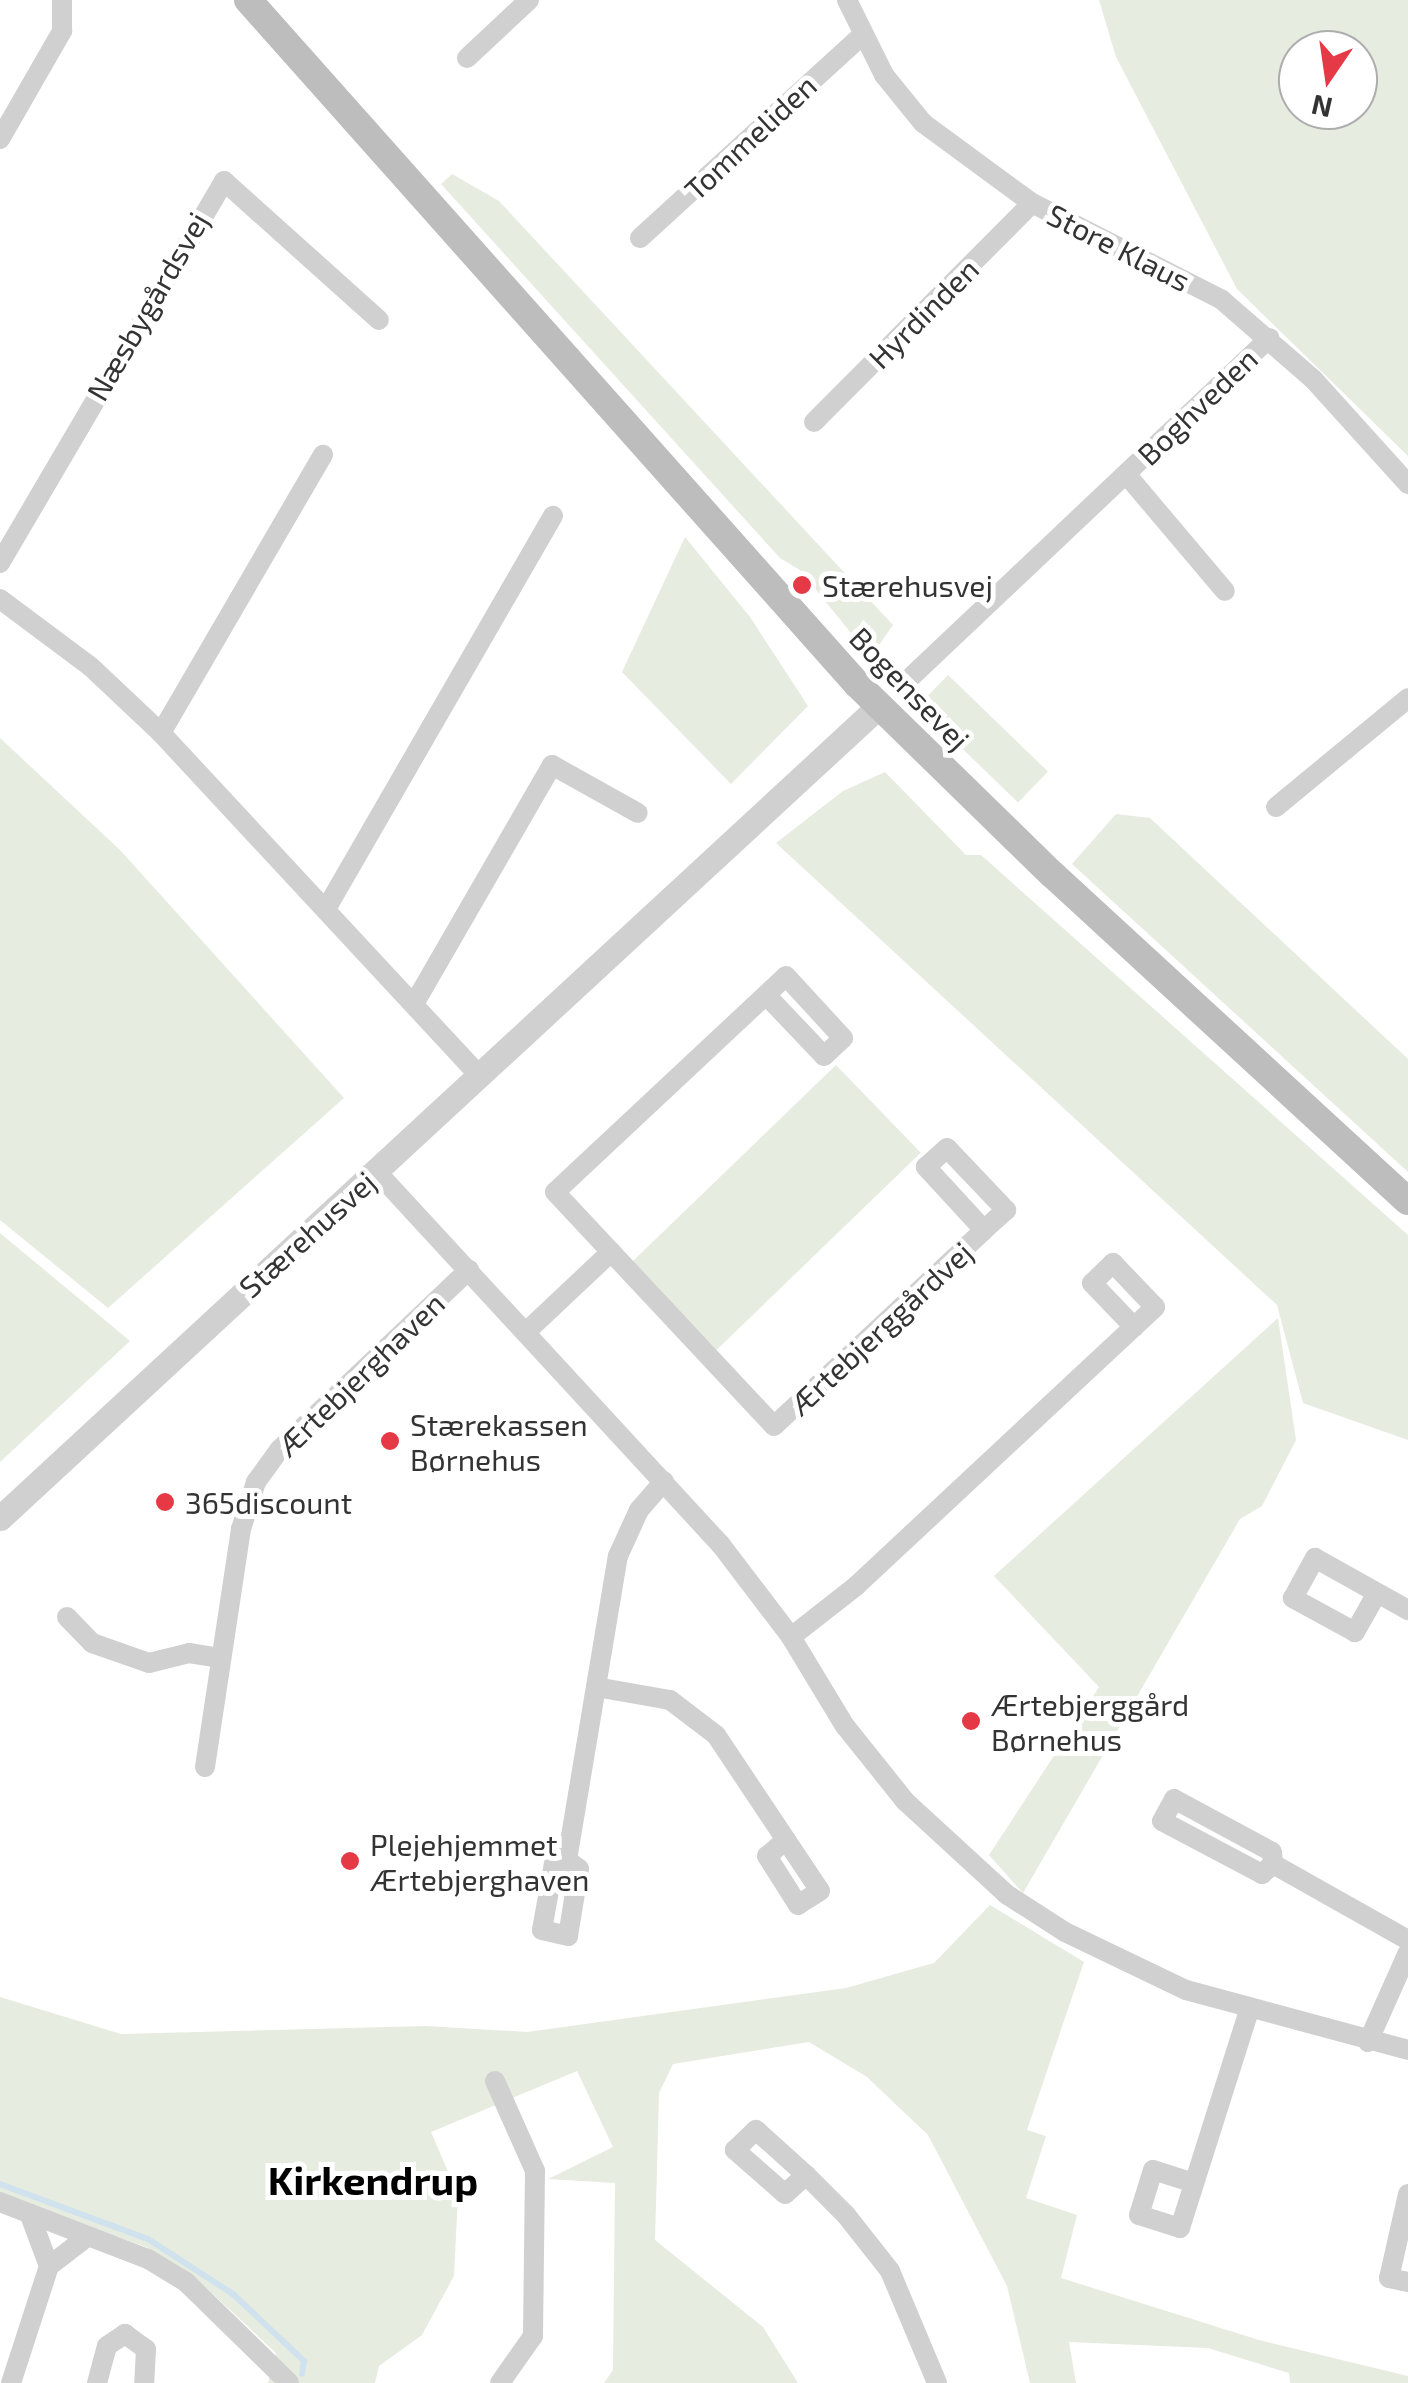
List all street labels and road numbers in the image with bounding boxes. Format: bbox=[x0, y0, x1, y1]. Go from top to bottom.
street label: Tommeliden bbox=[677, 67, 823, 207]
street label: Store Klaus bbox=[1042, 196, 1196, 298]
street label: Næsbygårdsvej bbox=[78, 205, 216, 407]
street label: Hyrdinden bbox=[861, 251, 985, 375]
street label: Boghveden bbox=[1130, 340, 1264, 472]
street label: Bogensevej bbox=[843, 619, 977, 757]
street label: Stærehusvej bbox=[231, 1163, 383, 1305]
street label: Ærtebjerggårdvej bbox=[781, 1234, 979, 1422]
street label: Ærtebjerghaven bbox=[269, 1285, 451, 1463]

